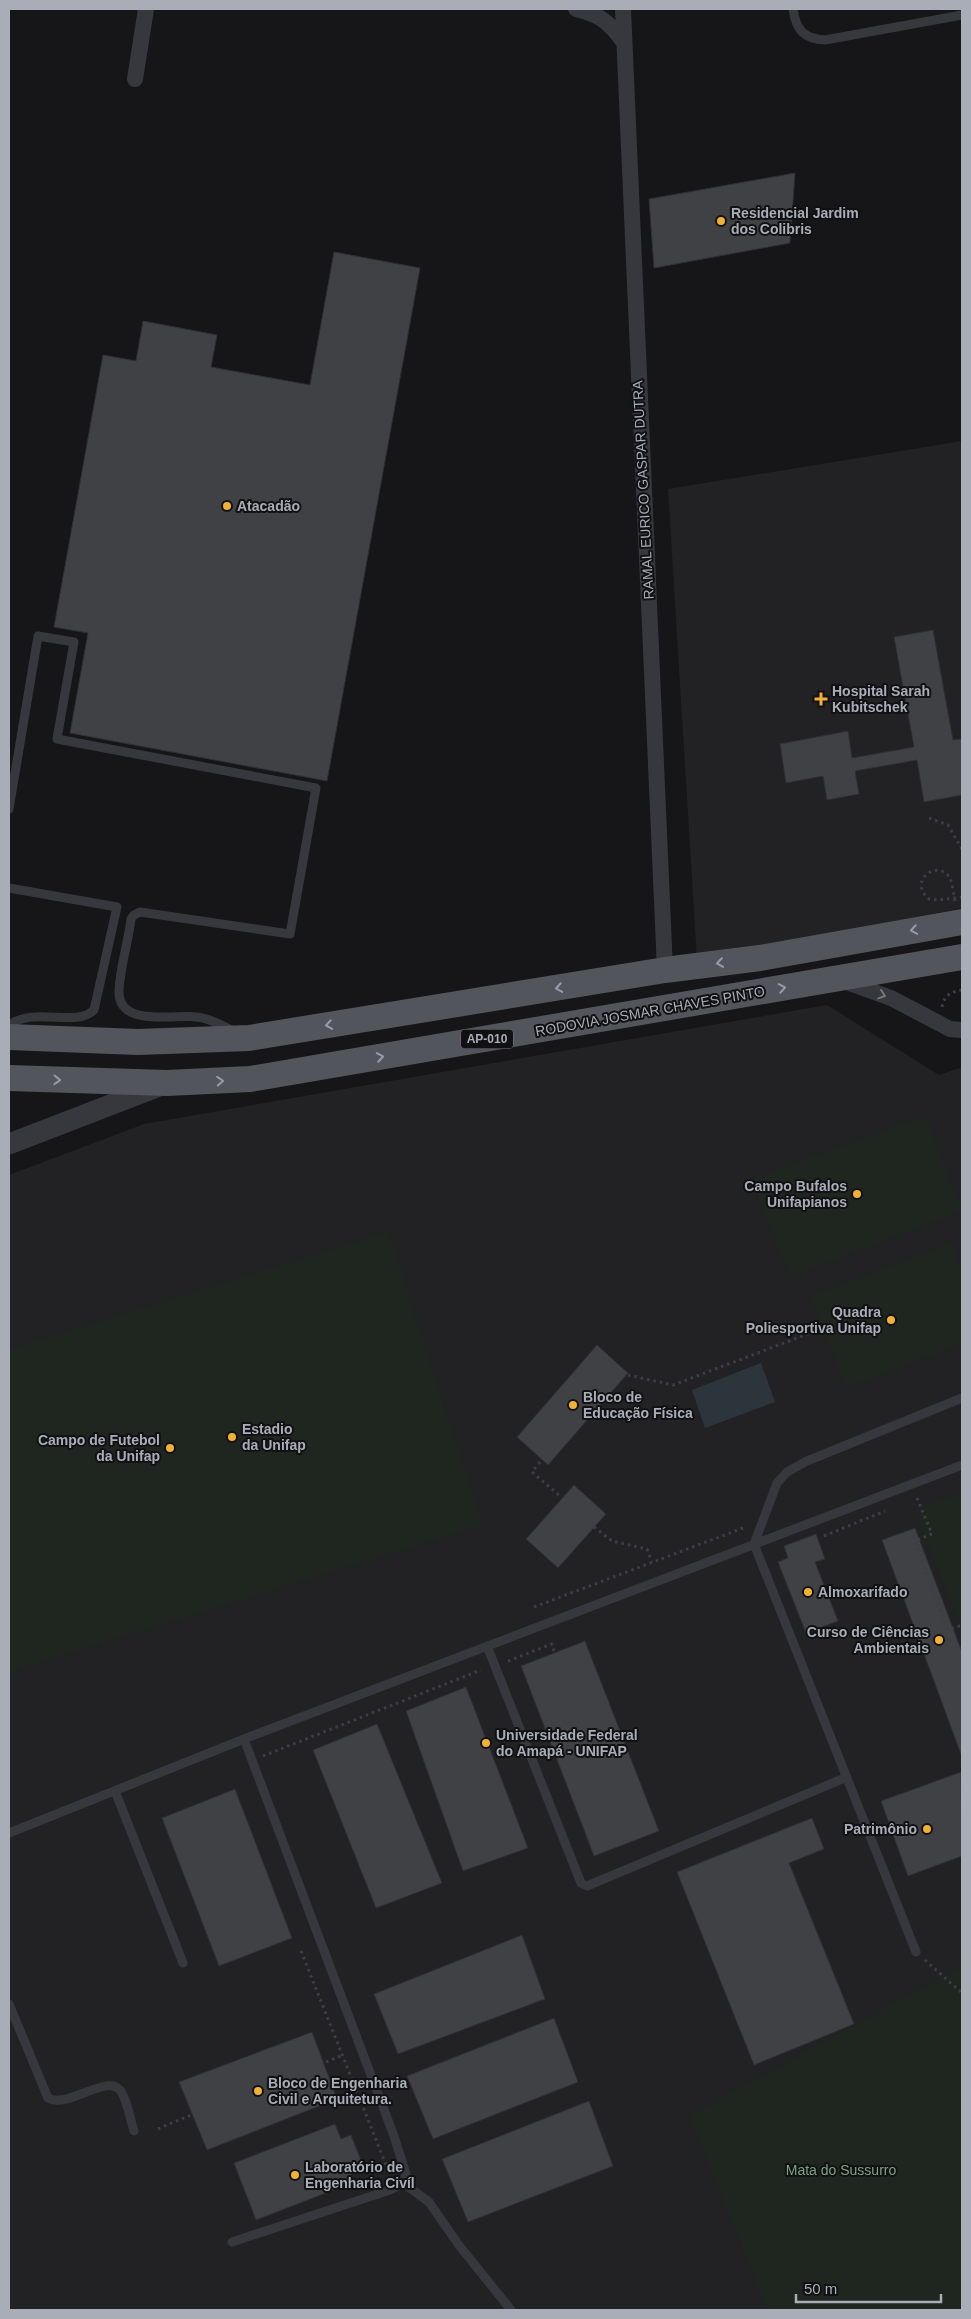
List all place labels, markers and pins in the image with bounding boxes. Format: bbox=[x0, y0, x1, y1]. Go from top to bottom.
place label: Residencial Jardim dos Colibris bbox=[731, 205, 859, 237]
marker: Residencial Jardim dos Colibris bbox=[715, 215, 727, 227]
place label: Atacadão bbox=[237, 498, 300, 514]
marker: Atacadão bbox=[221, 500, 233, 512]
place label: Hospital Sarah Kubitschek bbox=[832, 683, 930, 715]
marker: Hospital Sarah Kubitschek bbox=[814, 692, 828, 706]
place label: Campo Bufalos Unifapianos bbox=[744, 1178, 847, 1210]
marker: Campo Bufalos Unifapianos bbox=[851, 1188, 863, 1200]
place label: Quadra Poliesportiva Unifap bbox=[746, 1304, 881, 1336]
marker: Quadra Poliesportiva Unifap bbox=[885, 1314, 897, 1326]
place label: Bloco de Educação Física bbox=[583, 1389, 693, 1421]
marker: Bloco de Educação Física bbox=[567, 1399, 579, 1411]
place label: Estadio da Unifap bbox=[242, 1421, 306, 1453]
marker: Estadio da Unifap bbox=[226, 1431, 238, 1443]
place label: Campo de Futebol da Unifap bbox=[38, 1432, 160, 1464]
marker: Campo de Futebol da Unifap bbox=[164, 1442, 176, 1454]
place label: Almoxarifado bbox=[818, 1584, 907, 1600]
marker: Almoxarifado bbox=[802, 1586, 814, 1598]
place label: Curso de Ciências Ambientais bbox=[807, 1624, 929, 1656]
marker: Curso de Ciências Ambientais bbox=[933, 1634, 945, 1646]
place label: Universidade Federal do Amapá - UNIFAP bbox=[496, 1727, 638, 1759]
marker: Universidade Federal do Amapá - UNIFAP bbox=[480, 1737, 492, 1749]
place label: Patrimônio bbox=[844, 1821, 917, 1837]
marker: Patrimônio bbox=[921, 1823, 933, 1835]
place label: Bloco de Engenharia Civil e Arquitetura. bbox=[268, 2075, 407, 2107]
marker: Bloco de Engenharia Civil e Arquitetura. bbox=[252, 2085, 264, 2097]
place label: Laboratório de Engenharia Civíl bbox=[305, 2159, 415, 2191]
marker: Laboratório de Engenharia Civíl bbox=[289, 2169, 301, 2181]

